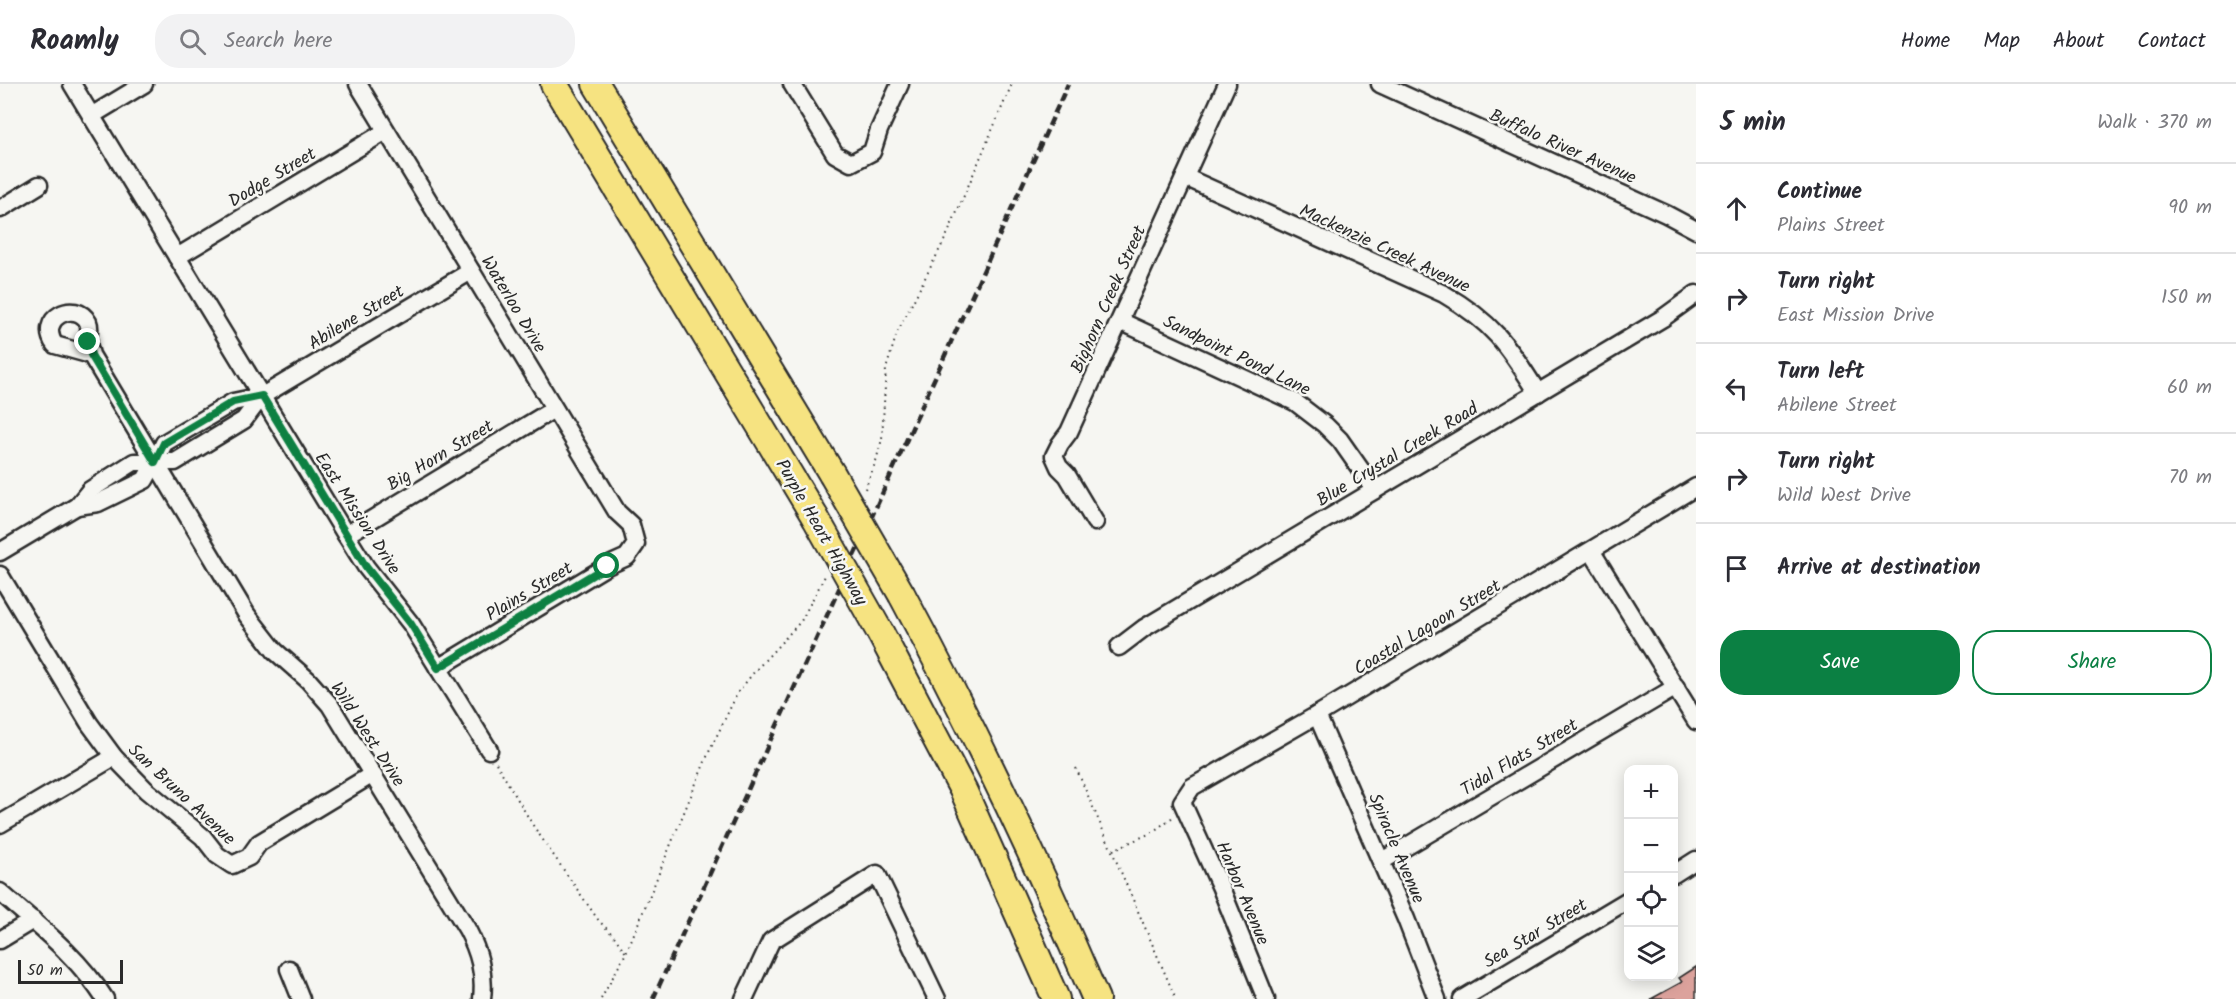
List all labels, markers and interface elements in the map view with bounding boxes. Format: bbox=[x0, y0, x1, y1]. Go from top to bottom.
search box bbox=[155, 14, 575, 68]
text: Roamly bbox=[30, 19, 119, 64]
text: Search here bbox=[224, 24, 332, 59]
icon: search bbox=[176, 25, 209, 58]
text: Home bbox=[1901, 25, 1950, 58]
text: Map bbox=[1983, 25, 2020, 58]
text: About bbox=[2053, 25, 2104, 58]
text: Contact bbox=[2137, 25, 2206, 58]
street label: Buffalo River Avenue bbox=[1484, 102, 1641, 193]
text: 5 min bbox=[1720, 102, 1786, 144]
text: Walk · 370 m bbox=[2097, 107, 2212, 139]
street label: Dodge Street bbox=[223, 140, 323, 216]
text: Continue bbox=[1777, 175, 1862, 210]
icon: ahead bbox=[1720, 192, 1753, 225]
text: 90 m bbox=[2168, 192, 2212, 224]
street label: Mackenzie Creek Avenue bbox=[1294, 197, 1475, 302]
text: Plains Street bbox=[1777, 210, 1885, 242]
street label: Bighorn Creek Street bbox=[1064, 220, 1155, 378]
street label: Waterloo Drive bbox=[472, 251, 553, 359]
text: Turn right bbox=[1777, 265, 1875, 300]
street label: Abilene Street bbox=[303, 278, 411, 358]
icon: right bbox=[1720, 282, 1753, 315]
text: 150 m bbox=[2161, 282, 2212, 314]
text: East Mission Drive bbox=[1777, 300, 1934, 332]
street label: Sandpoint Pond Lane bbox=[1158, 308, 1315, 405]
route end bbox=[74, 328, 100, 354]
text: Turn left bbox=[1777, 355, 1864, 390]
icon: left bbox=[1720, 372, 1753, 405]
text: 60 m bbox=[2167, 372, 2212, 404]
text: Abilene Street bbox=[1777, 390, 1897, 422]
street label: Blue Crystal Creek Road bbox=[1311, 395, 1485, 515]
street label: Big Horn Street bbox=[382, 412, 501, 500]
text: Turn right bbox=[1777, 445, 1875, 480]
street label: East Mission Drive bbox=[306, 447, 407, 581]
street label: Purple Heart Highway bbox=[767, 454, 875, 612]
icon: right bbox=[1720, 462, 1753, 495]
text: 70 m bbox=[2169, 462, 2212, 494]
text: Wild West Drive bbox=[1777, 480, 1911, 512]
text: Arrive at destination bbox=[1777, 551, 1980, 586]
route start bbox=[593, 552, 619, 578]
icon: arrive bbox=[1720, 552, 1753, 585]
street label: Plains Street bbox=[481, 554, 580, 630]
street label: Coastal Lagoon Street bbox=[1348, 572, 1508, 684]
button: Save bbox=[1720, 630, 1960, 695]
button: Share bbox=[1972, 630, 2212, 695]
street label: Wild West Drive bbox=[322, 676, 412, 793]
street label: Tidal Flats Street bbox=[1455, 711, 1585, 805]
street label: San Bruno Avenue bbox=[120, 737, 242, 853]
map controls bbox=[1624, 765, 1678, 981]
button: + bbox=[1624, 765, 1678, 819]
street label: Spiracle Avenue bbox=[1359, 789, 1432, 908]
button: − bbox=[1624, 819, 1678, 873]
street label: Harbor Avenue bbox=[1207, 837, 1277, 950]
button: locate bbox=[1624, 873, 1678, 927]
street label: Sea Star Street bbox=[1478, 891, 1594, 977]
button: layers bbox=[1624, 927, 1678, 981]
scale bar bbox=[18, 957, 123, 984]
text: 50 m bbox=[27, 958, 63, 983]

